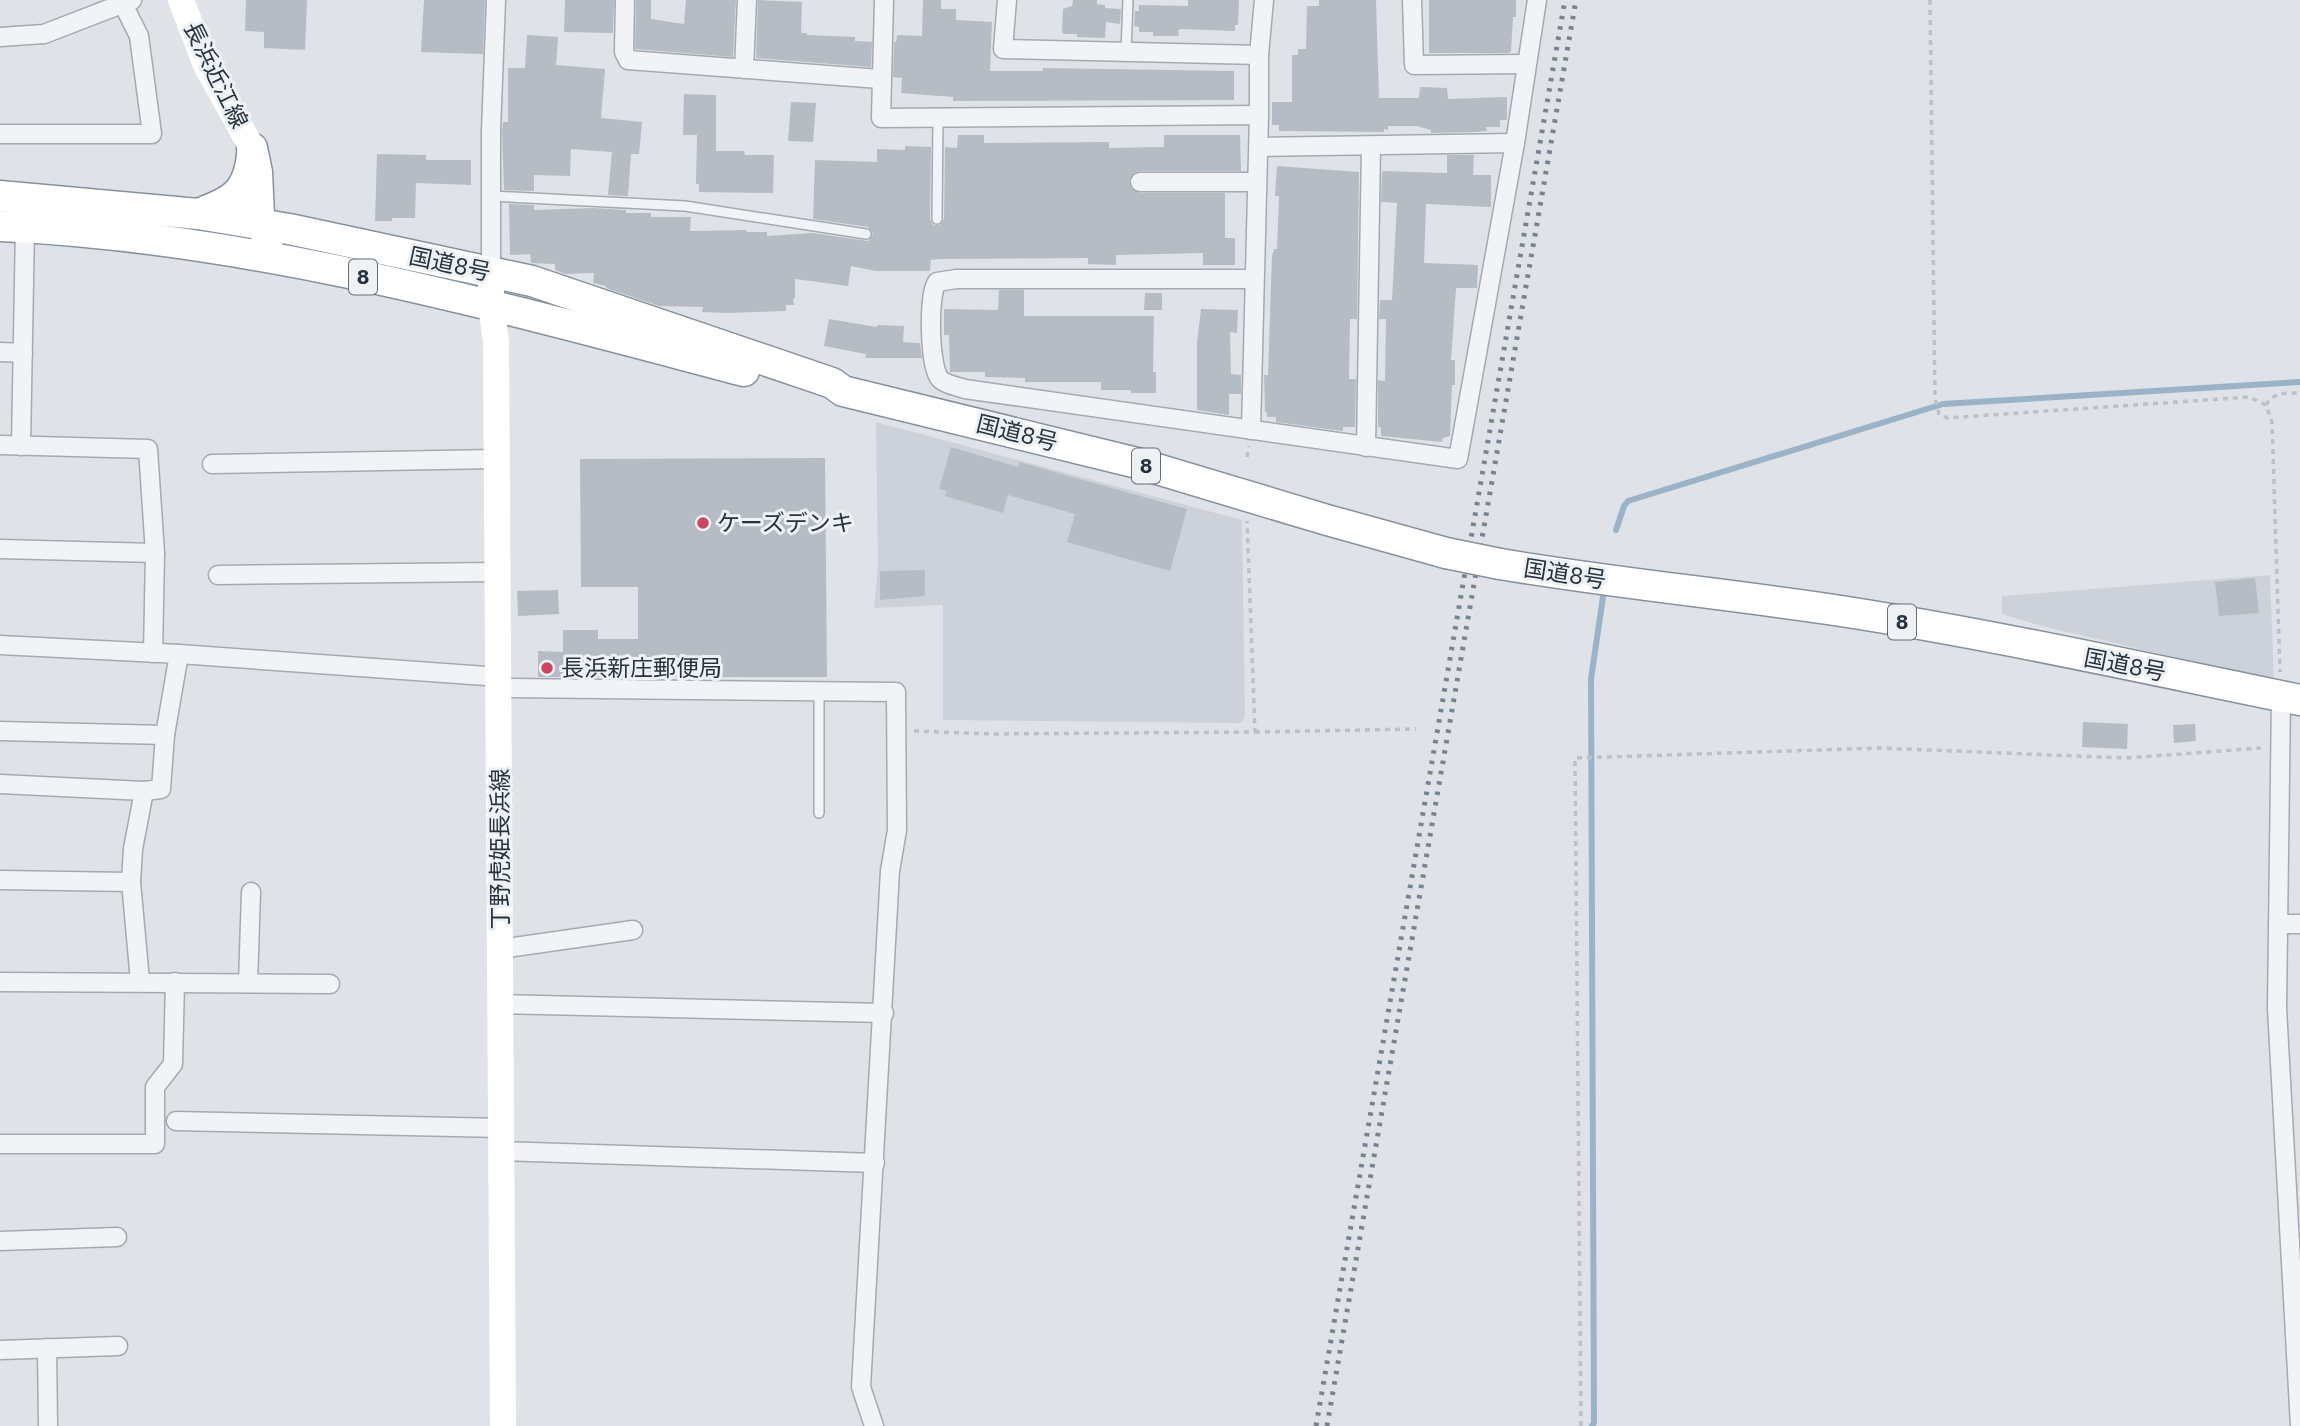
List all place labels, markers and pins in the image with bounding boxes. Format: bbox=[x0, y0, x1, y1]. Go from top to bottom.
place label: ケーズデンキ bbox=[717, 507, 854, 537]
marker: ケーズデンキ bbox=[695, 515, 711, 531]
place label: 長浜新庄郵便局 bbox=[561, 652, 722, 682]
marker: 長浜新庄郵便局 bbox=[539, 660, 555, 676]

